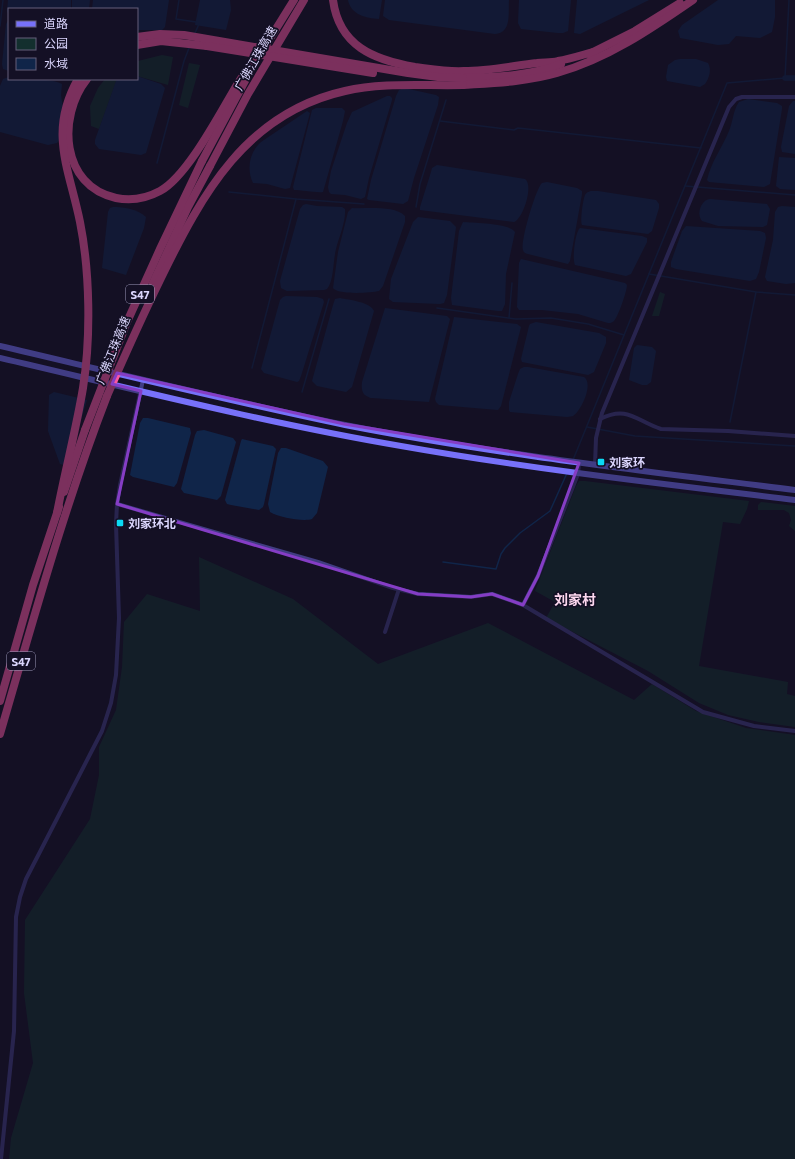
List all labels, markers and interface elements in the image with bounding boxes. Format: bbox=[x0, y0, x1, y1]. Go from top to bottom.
legend bbox=[8, 8, 138, 80]
text: 道路 bbox=[44, 16, 68, 30]
street label: 广佛江珠高速 bbox=[231, 23, 279, 93]
text: 公园 bbox=[44, 36, 68, 50]
text: 水域 bbox=[44, 56, 68, 70]
road number: S47 bbox=[126, 285, 154, 303]
street label: 广佛江珠高速 bbox=[92, 314, 132, 386]
place label: 刘家环 bbox=[609, 455, 645, 469]
marker: 刘家环 bbox=[596, 457, 606, 467]
place label: 刘家环北 bbox=[128, 516, 176, 530]
marker: 刘家环北 bbox=[115, 518, 125, 528]
district label: 刘家村 bbox=[554, 591, 596, 608]
road number: S47 bbox=[7, 652, 35, 670]

